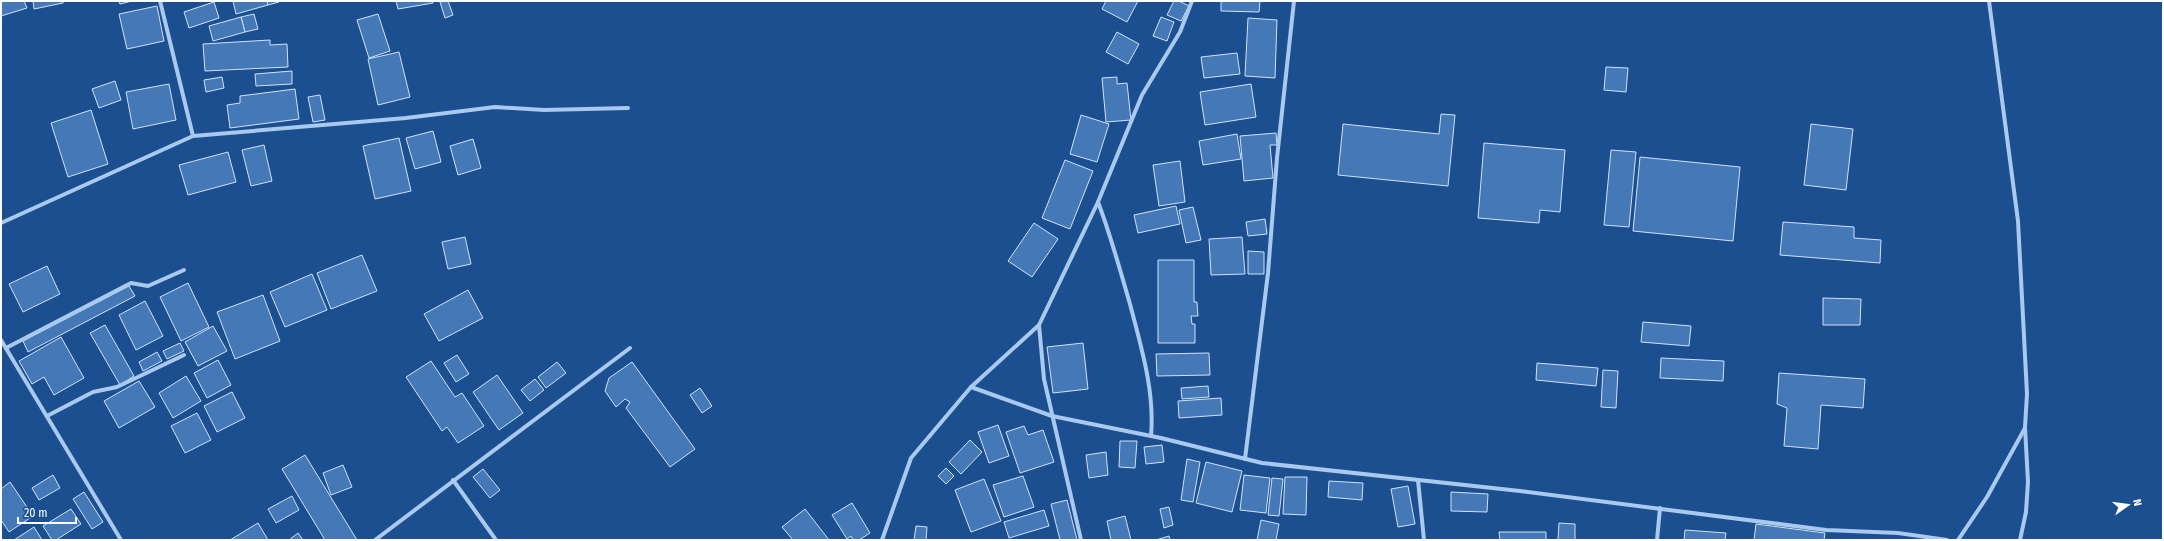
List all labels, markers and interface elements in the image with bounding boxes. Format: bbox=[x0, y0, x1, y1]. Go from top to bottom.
north arrow bbox=[2108, 485, 2148, 525]
text: N bbox=[2130, 498, 2144, 507]
scale bar bbox=[18, 499, 76, 525]
text: 20 m bbox=[24, 506, 48, 520]

